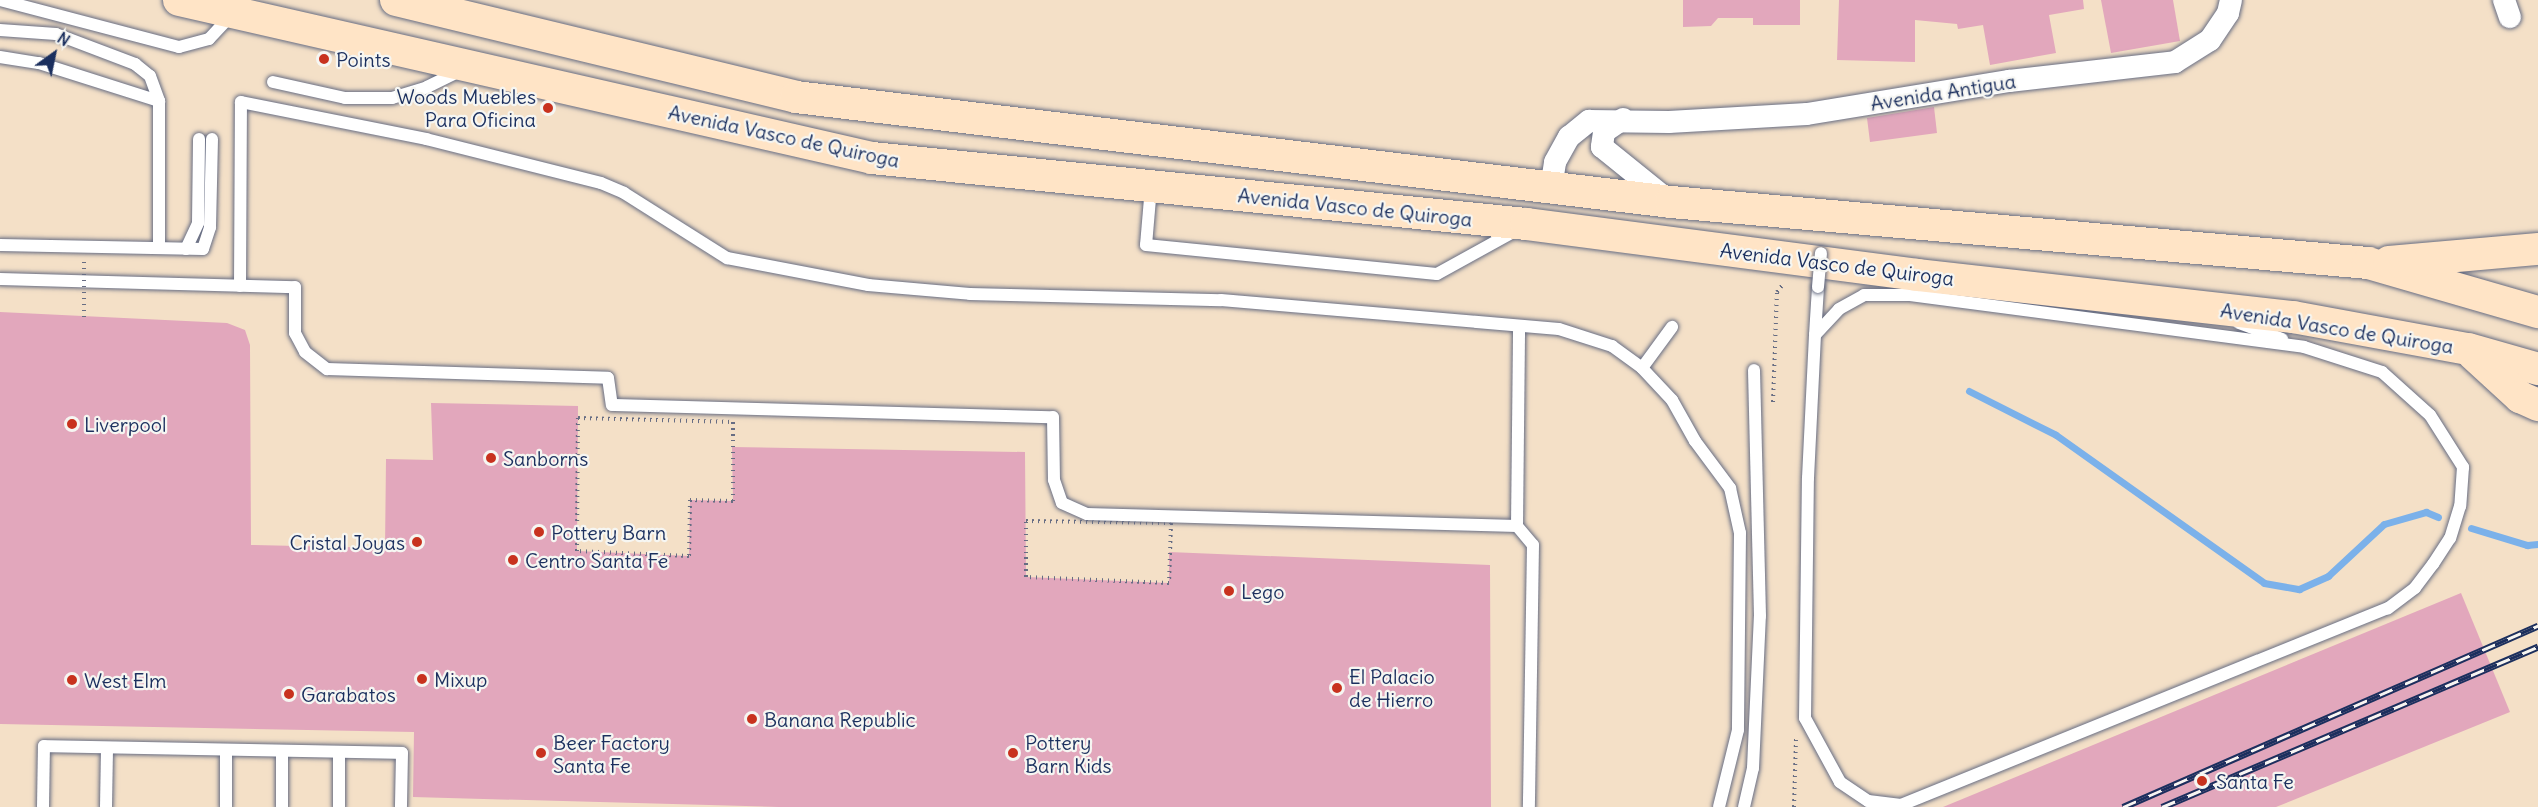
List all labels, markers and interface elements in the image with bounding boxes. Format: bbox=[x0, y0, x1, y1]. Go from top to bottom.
north arrow bbox=[24, 24, 84, 84]
text: N bbox=[54, 28, 74, 50]
place label: Points bbox=[336, 47, 391, 71]
marker: Points bbox=[317, 52, 331, 66]
street label: Avenida Antigua bbox=[1869, 69, 2017, 115]
place label: Woods Muebles Para Oficina bbox=[397, 84, 536, 131]
street label: Avenida Vasco de Quiroga bbox=[666, 100, 902, 172]
marker: Woods Muebles Para Oficina bbox=[541, 101, 555, 115]
street label: Avenida Vasco de Quiroga bbox=[1237, 183, 1473, 231]
street label: Avenida Vasco de Quiroga bbox=[1719, 238, 1955, 290]
street label: Avenida Vasco de Quiroga bbox=[2219, 298, 2455, 358]
place label: Liverpool bbox=[84, 412, 166, 436]
marker: Liverpool bbox=[65, 417, 79, 431]
place label: Sanborns bbox=[503, 446, 588, 470]
marker: Sanborns bbox=[484, 451, 498, 465]
place label: Pottery Barn bbox=[551, 520, 666, 544]
marker: Pottery Barn bbox=[532, 525, 546, 539]
place label: Cristal Joyas bbox=[290, 530, 405, 554]
marker: Cristal Joyas bbox=[410, 535, 424, 549]
place label: Centro Santa Fe bbox=[525, 548, 668, 572]
marker: Centro Santa Fe bbox=[506, 553, 520, 567]
place label: Lego bbox=[1241, 579, 1284, 603]
marker: Lego bbox=[1222, 584, 1236, 598]
place label: El Palacio de Hierro bbox=[1349, 664, 1435, 711]
place label: Mixup bbox=[434, 667, 487, 691]
place label: West Elm bbox=[84, 668, 167, 692]
marker: Mixup bbox=[415, 672, 429, 686]
marker: West Elm bbox=[65, 673, 79, 687]
marker: El Palacio de Hierro bbox=[1330, 681, 1344, 695]
place label: Garabatos bbox=[301, 682, 396, 706]
marker: Garabatos bbox=[282, 687, 296, 701]
place label: Banana Republic bbox=[764, 707, 916, 731]
marker: Banana Republic bbox=[745, 712, 759, 726]
place label: Beer Factory Santa Fe bbox=[553, 730, 670, 777]
place label: Pottery Barn Kids bbox=[1025, 730, 1112, 777]
marker: Beer Factory Santa Fe bbox=[534, 746, 548, 760]
marker: Pottery Barn Kids bbox=[1006, 746, 1020, 760]
place label: Santa Fe bbox=[2216, 769, 2294, 793]
marker: Santa Fe bbox=[2193, 772, 2211, 790]

